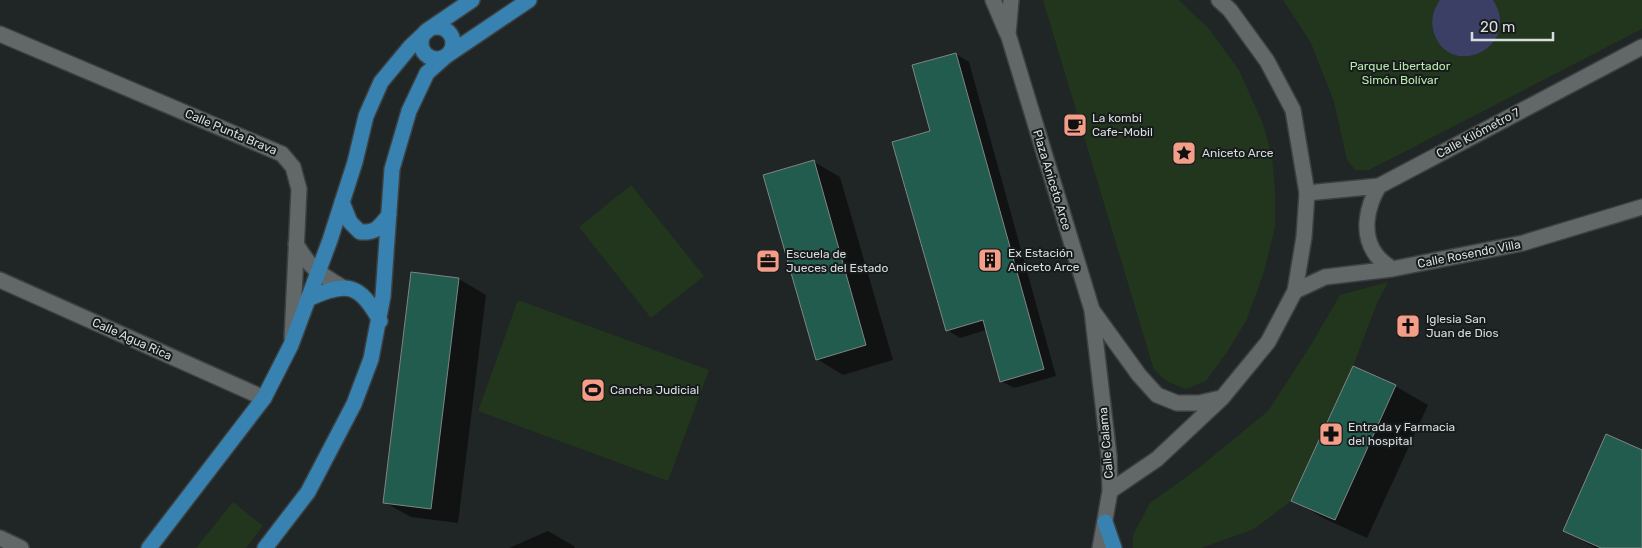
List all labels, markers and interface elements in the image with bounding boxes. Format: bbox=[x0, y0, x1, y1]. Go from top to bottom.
scale bar bbox=[1472, 10, 1553, 42]
text: 20 m bbox=[1480, 18, 1515, 36]
park label: Parque Libertador Simón Bolívar bbox=[1350, 59, 1451, 87]
street label: Calle Kilómetro 7 bbox=[1434, 105, 1522, 161]
street label: Calle Punta Brava bbox=[183, 106, 279, 158]
place label: La kombi Cafe-Mobil bbox=[1092, 111, 1153, 139]
cafe icon: La kombi Cafe-Mobil bbox=[1062, 112, 1088, 138]
street label: Plaza Aniceto Arce bbox=[1030, 128, 1074, 232]
place icon: Aniceto Arce bbox=[1171, 140, 1197, 166]
place label: Aniceto Arce bbox=[1202, 146, 1274, 160]
street label: Calle Rosendo Villa bbox=[1416, 237, 1522, 271]
place label: Ex Estación Aniceto Arce bbox=[1008, 246, 1080, 274]
place label: Escuela de Jueces del Estado bbox=[786, 247, 888, 275]
building icon: Ex Estación Aniceto Arce bbox=[977, 247, 1003, 273]
office icon: Escuela de Jueces del Estado bbox=[755, 248, 781, 274]
place label: Iglesia San Juan de Dios bbox=[1426, 312, 1499, 340]
church icon: Iglesia San Juan de Dios bbox=[1395, 313, 1421, 339]
street label: Calle Agua Rica bbox=[90, 315, 174, 363]
sports icon: Cancha Judicial bbox=[580, 377, 606, 403]
place label: Cancha Judicial bbox=[610, 383, 699, 397]
street label: Calle Calama bbox=[1096, 407, 1116, 479]
place label: Entrada y Farmacia del hospital bbox=[1348, 420, 1455, 448]
pharmacy icon: Entrada y Farmacia del hospital bbox=[1318, 421, 1344, 447]

